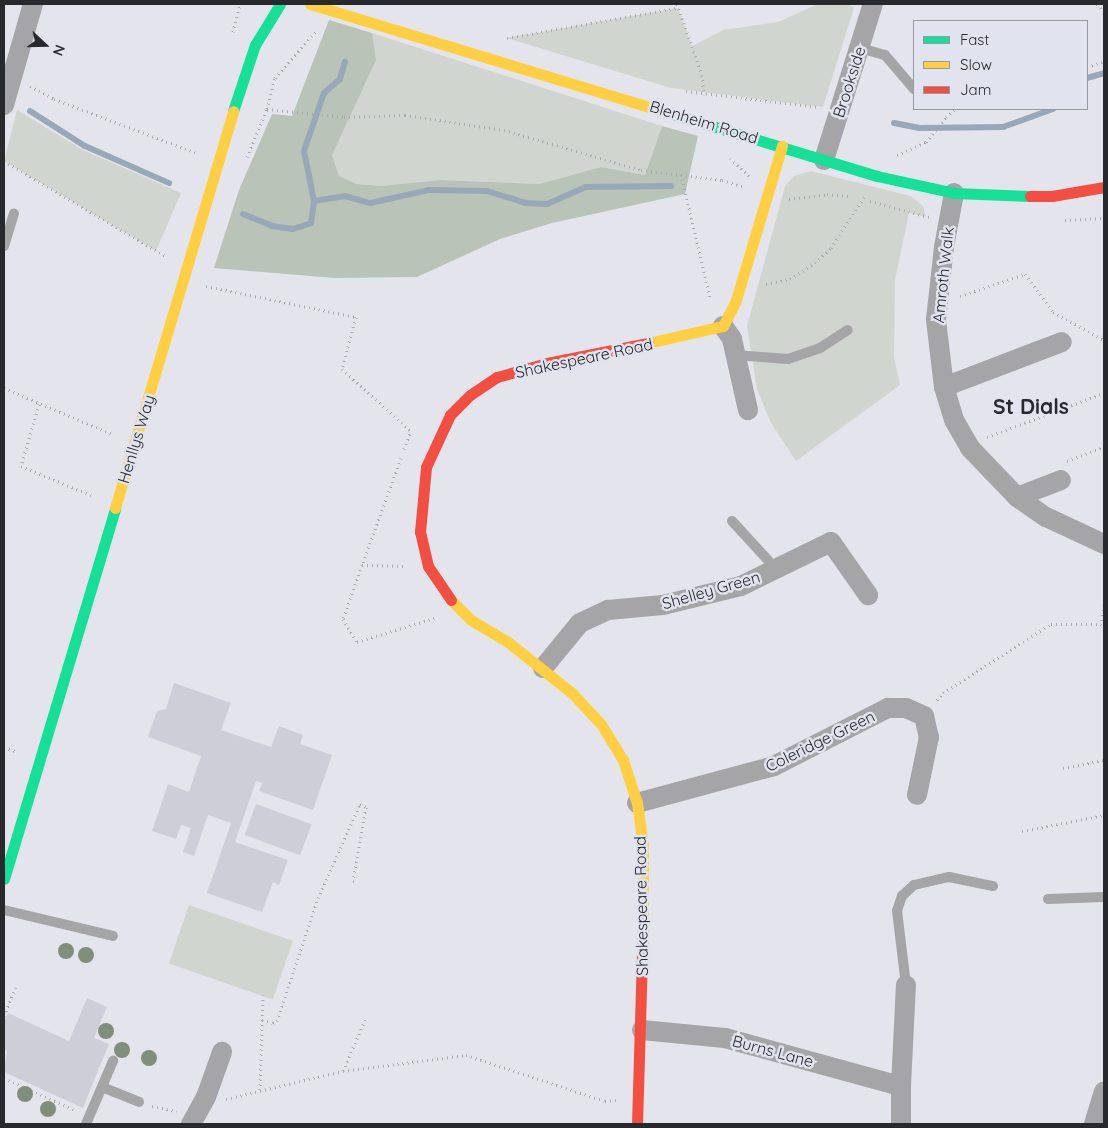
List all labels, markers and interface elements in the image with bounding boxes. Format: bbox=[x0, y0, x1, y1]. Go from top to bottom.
north arrow bbox=[20, 20, 70, 70]
legend bbox=[913, 20, 1088, 110]
text: Fast bbox=[960, 30, 989, 49]
text: N bbox=[49, 42, 69, 58]
street label: Brookside bbox=[828, 44, 870, 120]
text: Slow bbox=[960, 55, 992, 74]
text: Jam bbox=[960, 80, 991, 99]
street label: Blenheim Road bbox=[647, 96, 761, 148]
street label: Amroth Walk bbox=[928, 226, 958, 324]
street label: Shakespeare Road bbox=[514, 334, 654, 382]
street label: Henllys Way bbox=[113, 392, 159, 486]
district label: St Dials bbox=[993, 393, 1069, 419]
street label: Shelley Green bbox=[660, 567, 762, 613]
street label: Coleridge Green bbox=[762, 706, 878, 776]
street label: Shakespeare Road bbox=[630, 836, 652, 976]
street label: Burns Lane bbox=[730, 1031, 816, 1071]

